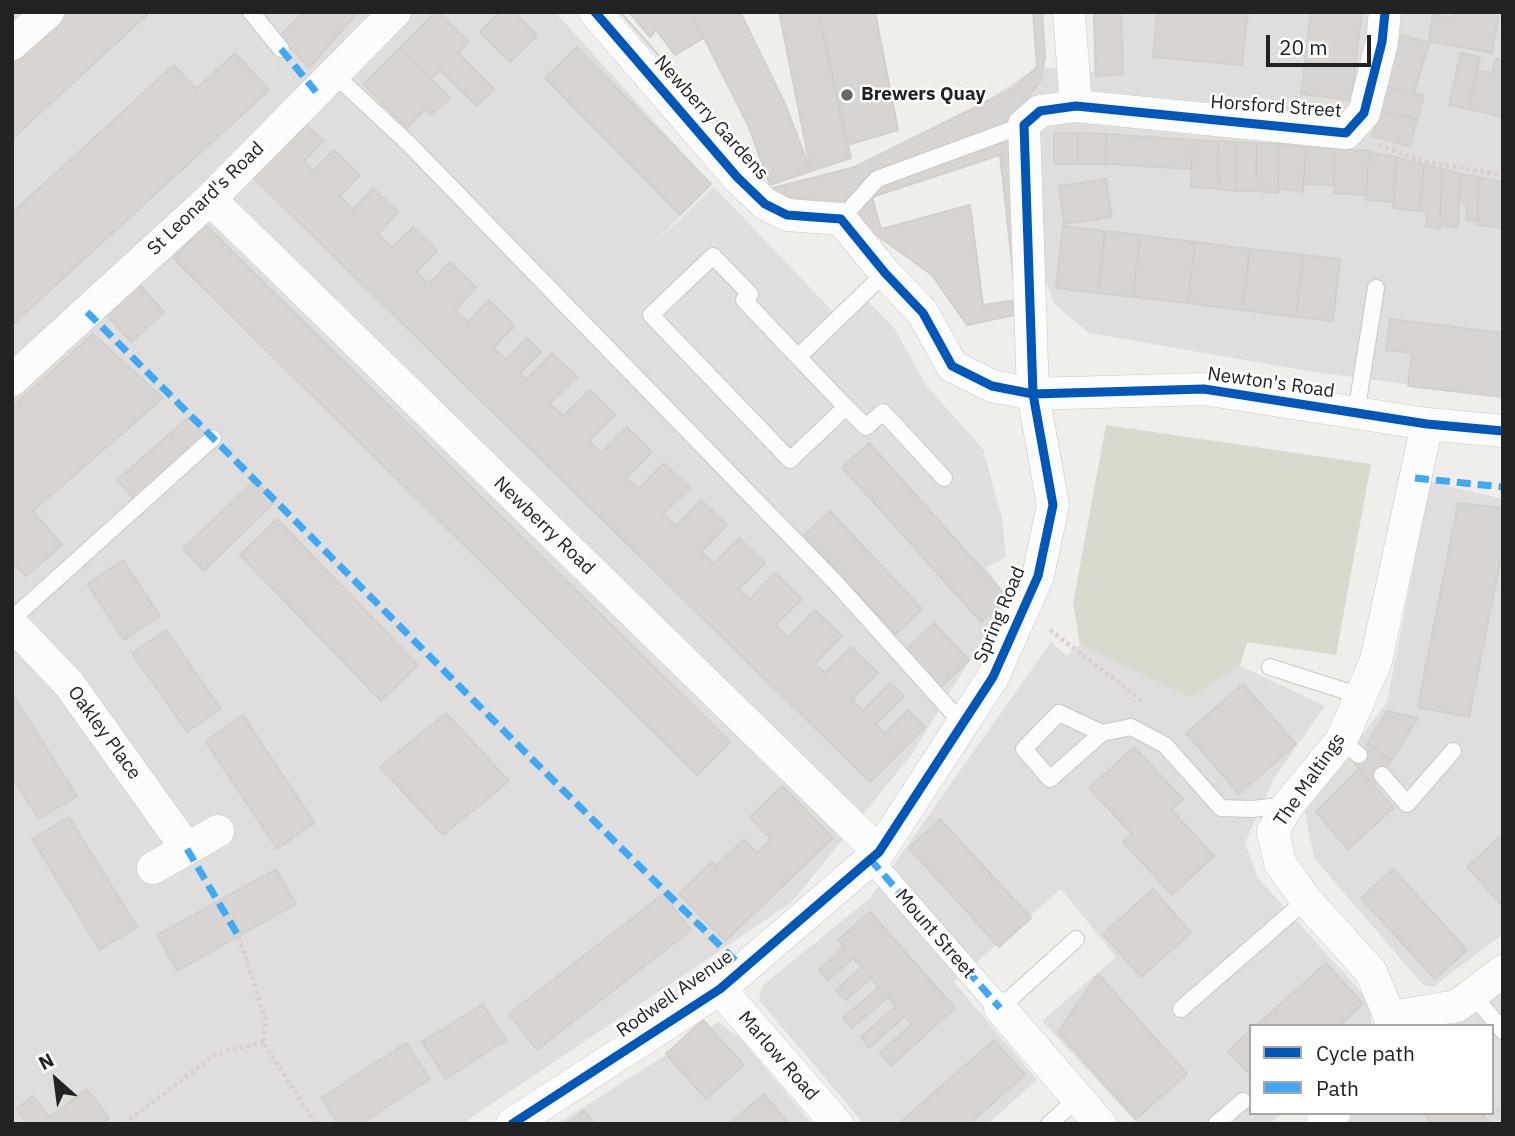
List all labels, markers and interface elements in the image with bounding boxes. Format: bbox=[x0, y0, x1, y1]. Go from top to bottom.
scale bar bbox=[1270, 21, 1375, 65]
text: 20 m bbox=[1279, 33, 1328, 61]
street label: Newberry Gardens bbox=[649, 51, 773, 185]
place label: Brewers Quay bbox=[861, 84, 986, 106]
marker: Brewers Quay bbox=[839, 87, 855, 103]
street label: Horsford Street bbox=[1210, 91, 1342, 123]
street label: St Leonard's Road bbox=[143, 138, 269, 260]
street label: Newton's Road bbox=[1206, 363, 1336, 403]
street label: Newberry Road bbox=[489, 472, 599, 580]
street label: Spring Road bbox=[969, 563, 1031, 667]
street label: Oakley Place bbox=[63, 682, 145, 784]
street label: The Maltings bbox=[1269, 729, 1351, 831]
street label: Mount Street bbox=[890, 885, 980, 983]
street label: Rodwell Avenue bbox=[613, 945, 737, 1043]
street label: Marlow Road bbox=[733, 1007, 823, 1105]
legend bbox=[1249, 1024, 1494, 1115]
text: Cycle path bbox=[1316, 1039, 1415, 1067]
north arrow bbox=[21, 1045, 91, 1115]
text: N bbox=[34, 1048, 58, 1075]
text: Path bbox=[1316, 1074, 1359, 1102]

